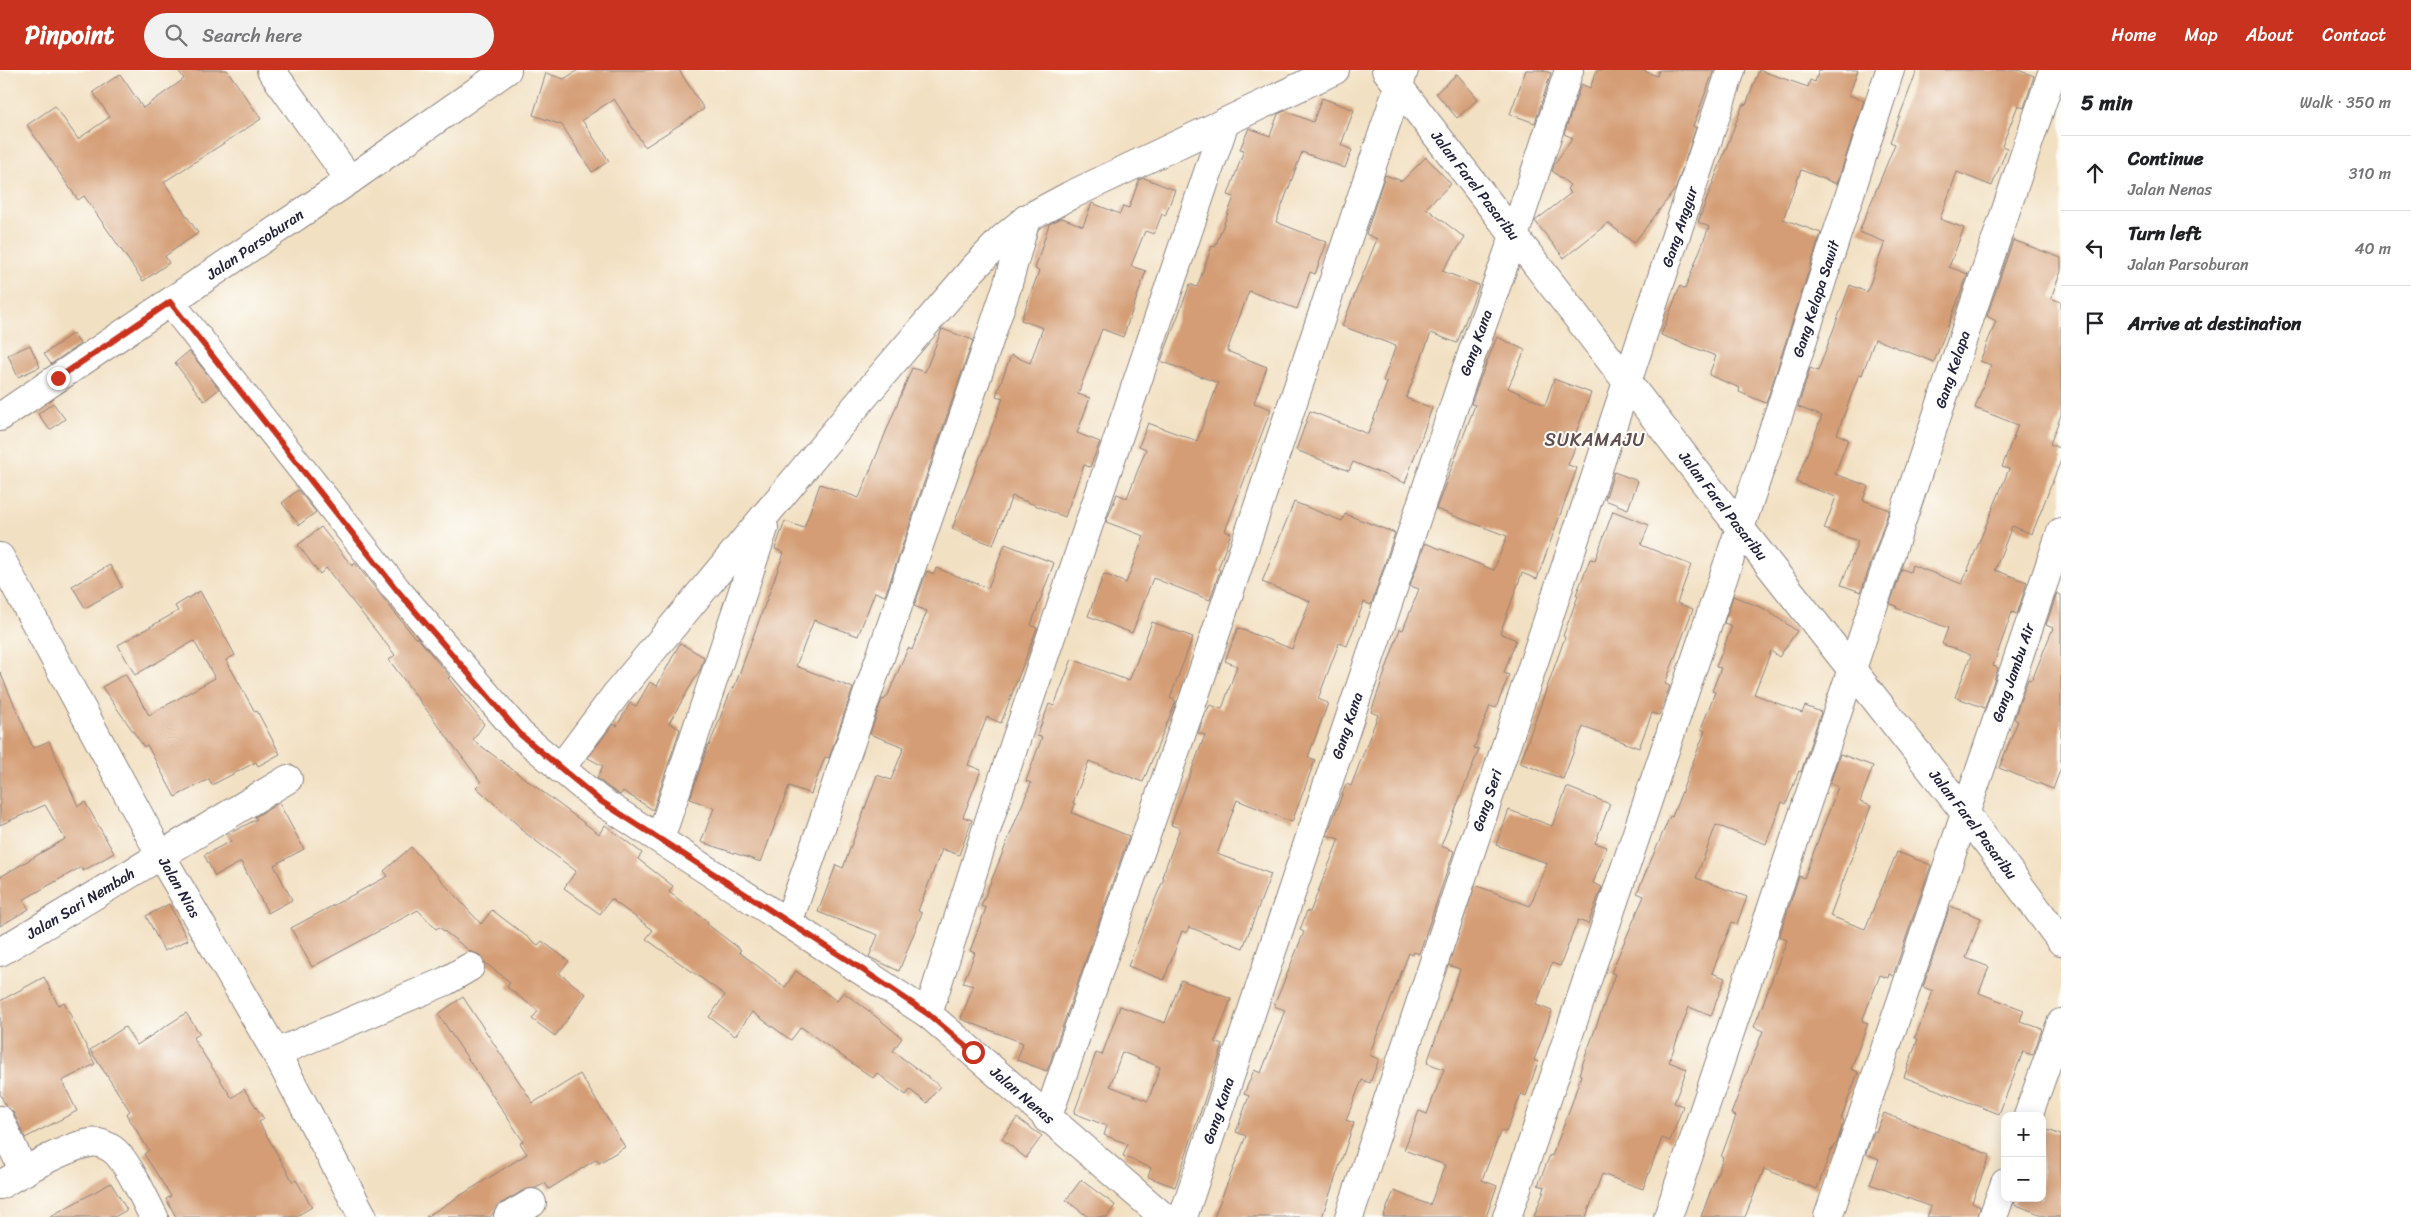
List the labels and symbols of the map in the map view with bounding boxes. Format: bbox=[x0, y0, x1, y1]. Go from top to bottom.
street label: Jalan Farel Pasaribu bbox=[1424, 124, 1526, 246]
street label: Gang Anggur bbox=[1654, 182, 1705, 271]
street label: Jalan Parsoburan bbox=[200, 202, 309, 287]
street label: Gang Kelapa Sawit bbox=[1785, 236, 1848, 361]
street label: Gang Kana bbox=[1452, 306, 1500, 380]
street label: Gang Kelapa bbox=[1927, 327, 1978, 412]
route end bbox=[47, 367, 70, 390]
district label: SUKAMAJU bbox=[1545, 424, 1645, 456]
street label: Jalan Farel Pasaribu bbox=[1671, 444, 1774, 567]
street label: Gang Jambu Air bbox=[1984, 619, 2042, 726]
street label: Gang Kana bbox=[1324, 689, 1371, 762]
street label: Jalan Farel Pasaribu bbox=[1922, 763, 2024, 885]
street label: Gang Seri bbox=[1465, 765, 1510, 835]
street label: Jalan Nias bbox=[151, 851, 208, 924]
street label: Jalan Sari Nembah bbox=[20, 861, 140, 947]
route start bbox=[962, 1041, 985, 1064]
street label: Jalan Nenas bbox=[983, 1059, 1061, 1131]
street label: Gang Kana bbox=[1195, 1074, 1242, 1148]

